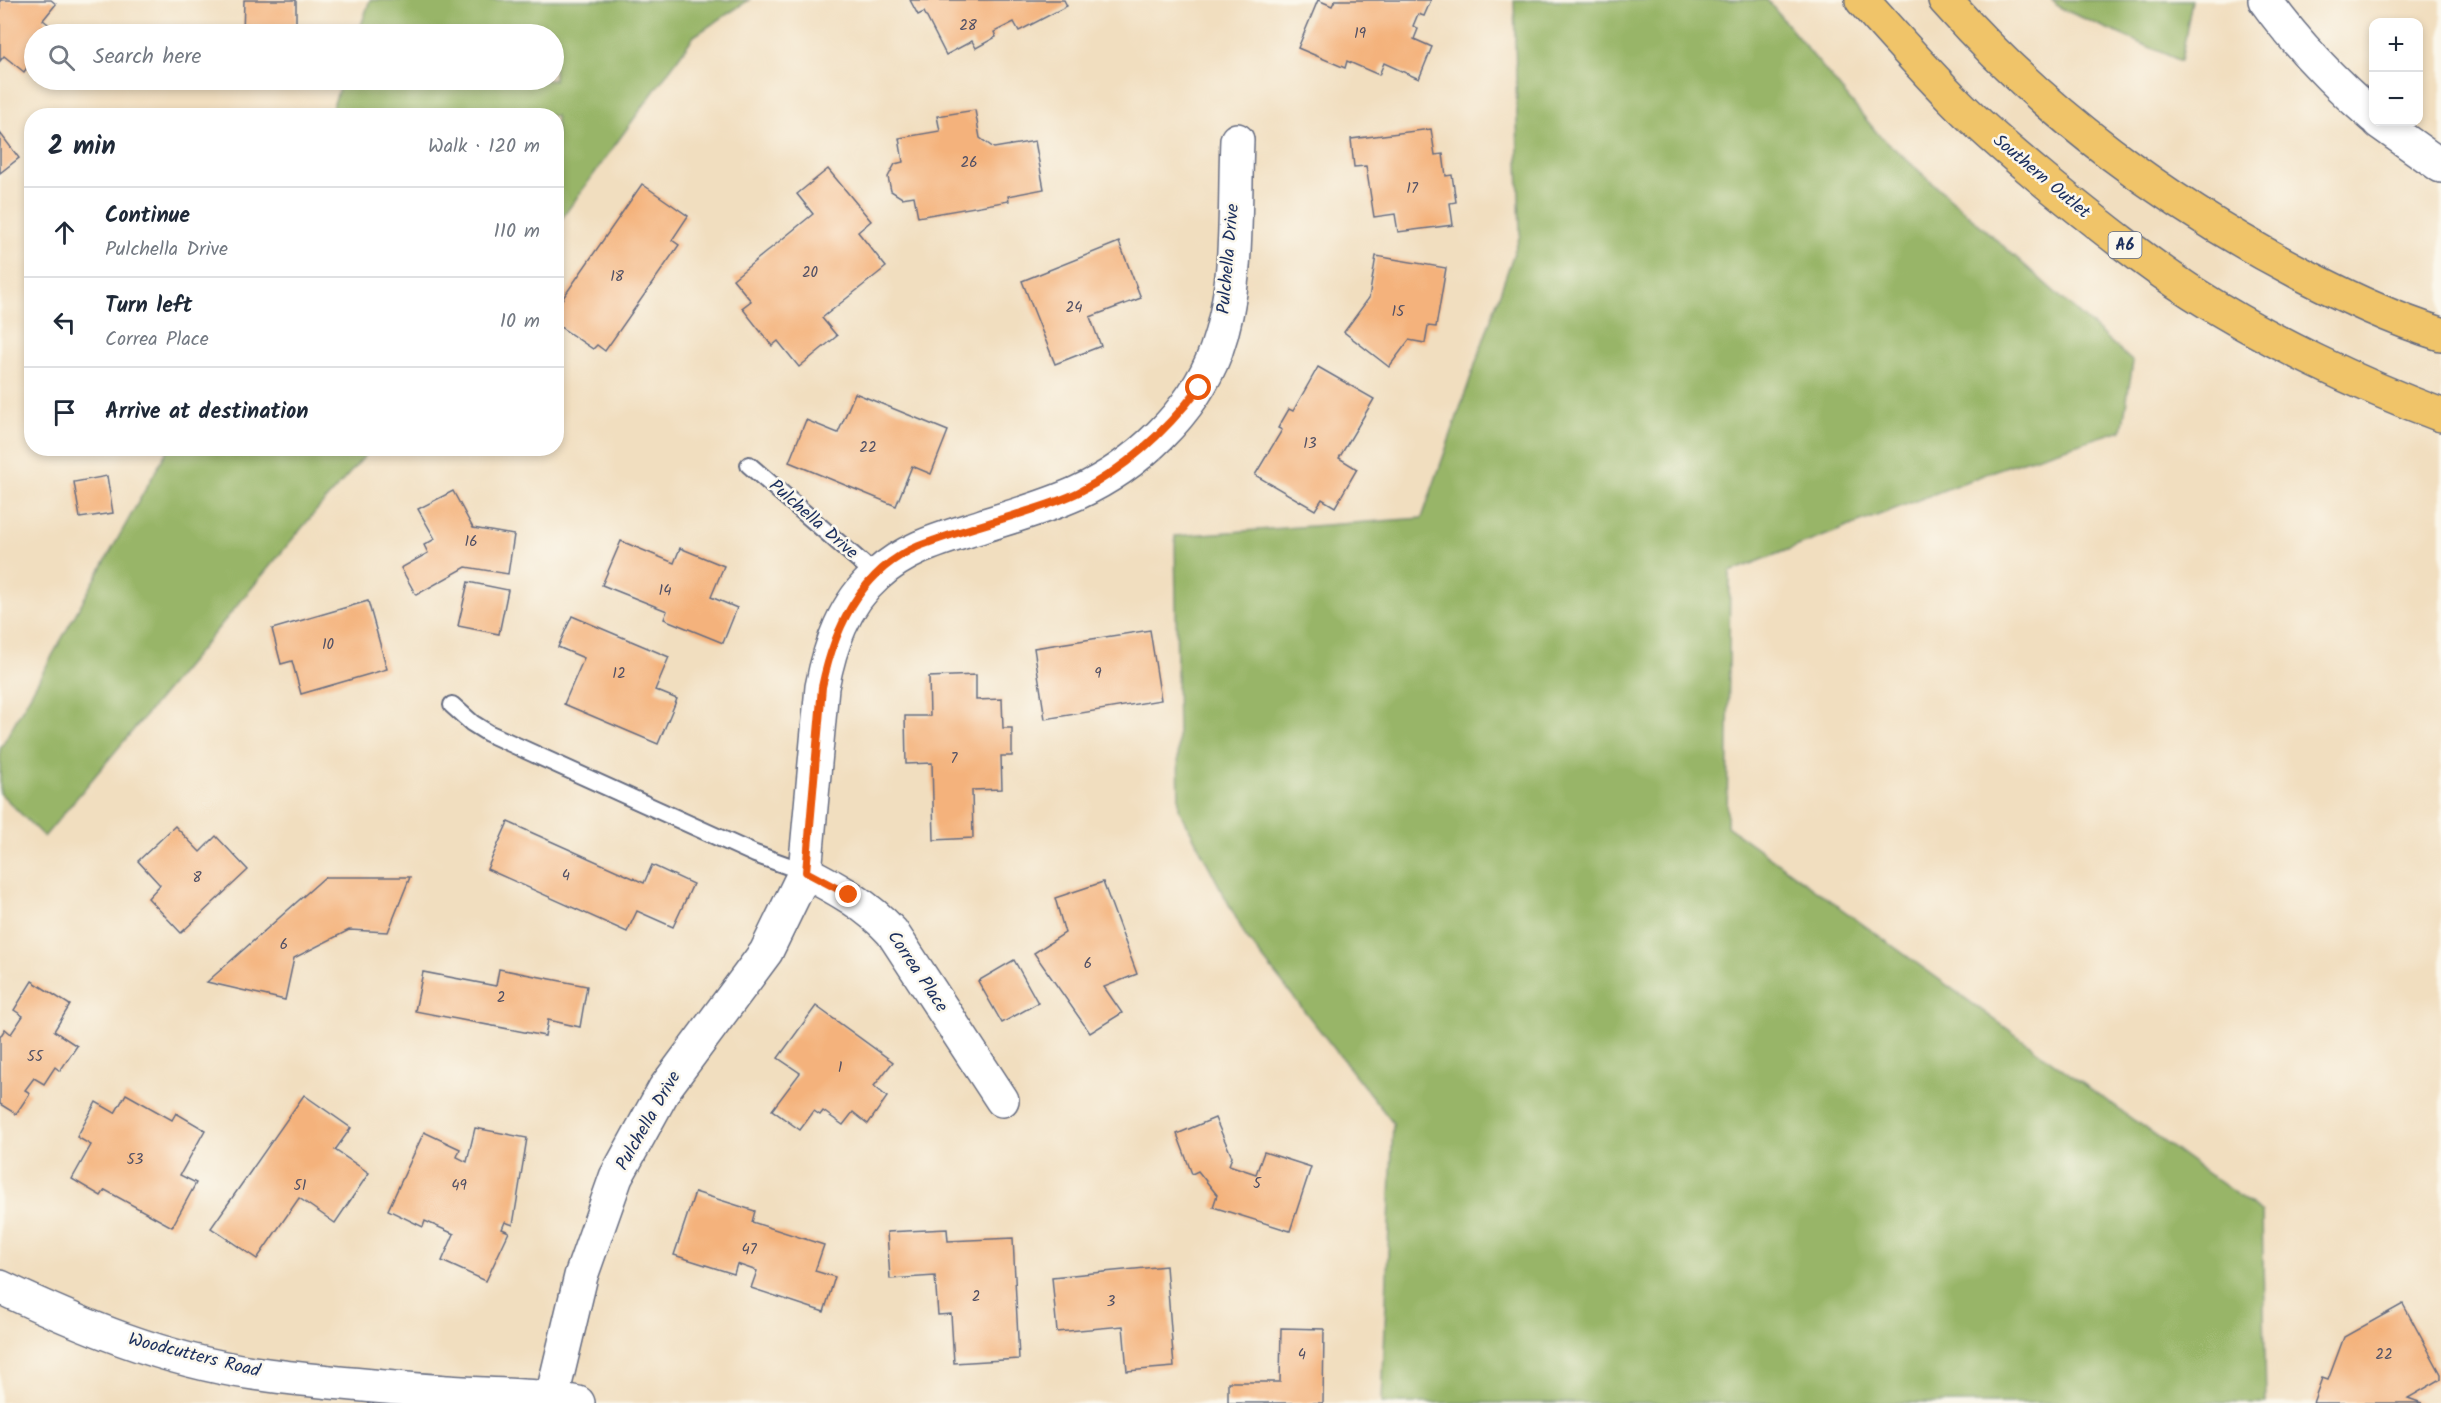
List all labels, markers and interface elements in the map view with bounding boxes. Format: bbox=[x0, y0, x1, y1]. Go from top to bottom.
house number: 28 bbox=[959, 14, 978, 38]
map controls bbox=[2369, 18, 2423, 126]
button: + bbox=[2369, 18, 2423, 72]
house number: 19 bbox=[1354, 22, 1367, 46]
search box bbox=[24, 24, 564, 90]
text: Search here bbox=[93, 40, 201, 75]
icon: search bbox=[45, 41, 78, 74]
button: − bbox=[2369, 72, 2423, 126]
text: 2 min bbox=[48, 126, 116, 168]
street label: Southern Outlet bbox=[1986, 127, 2097, 227]
text: Walk · 120 m bbox=[428, 131, 540, 163]
house number: 26 bbox=[960, 151, 978, 175]
house number: 17 bbox=[1406, 177, 1419, 201]
text: Continue bbox=[105, 199, 190, 234]
street label: Pulchella Drive bbox=[1210, 203, 1248, 315]
icon: ahead bbox=[48, 216, 81, 249]
text: 110 m bbox=[494, 216, 540, 248]
road number: A6 bbox=[2108, 232, 2142, 258]
text: Pulchella Drive bbox=[105, 234, 228, 266]
house number: 20 bbox=[802, 261, 819, 285]
house number: 18 bbox=[610, 265, 625, 289]
text: Turn left bbox=[105, 289, 192, 324]
house number: 24 bbox=[1066, 296, 1082, 320]
house number: 15 bbox=[1392, 300, 1405, 324]
icon: left bbox=[48, 306, 81, 339]
text: 10 m bbox=[500, 306, 540, 338]
text: Correa Place bbox=[105, 324, 209, 356]
route start bbox=[1185, 374, 1211, 400]
text: Arrive at destination bbox=[105, 395, 308, 430]
icon: arrive bbox=[48, 396, 81, 429]
house number: 13 bbox=[1303, 432, 1317, 456]
house number: 22 bbox=[859, 436, 877, 460]
street label: Pulchella Drive bbox=[762, 473, 864, 567]
house number: 16 bbox=[464, 530, 478, 554]
house number: 14 bbox=[659, 579, 671, 603]
house number: 10 bbox=[322, 633, 335, 657]
house number: 12 bbox=[612, 662, 626, 686]
house number: 9 bbox=[1094, 662, 1102, 686]
house number: 7 bbox=[951, 747, 959, 771]
house number: 4 bbox=[562, 864, 570, 888]
house number: 8 bbox=[192, 866, 202, 890]
route end bbox=[835, 881, 861, 907]
street label: Correa Place bbox=[879, 925, 955, 1019]
house number: 6 bbox=[280, 933, 288, 957]
house number: 6 bbox=[1084, 952, 1092, 976]
house number: 2 bbox=[497, 986, 505, 1010]
house number: 55 bbox=[27, 1045, 44, 1069]
house number: 1 bbox=[838, 1056, 843, 1080]
street label: Pulchella Drive bbox=[609, 1066, 689, 1176]
house number: 53 bbox=[127, 1148, 144, 1172]
house number: 5 bbox=[1253, 1172, 1262, 1196]
house number: 51 bbox=[294, 1174, 307, 1198]
house number: 49 bbox=[451, 1174, 467, 1198]
house number: 47 bbox=[741, 1238, 758, 1262]
house number: 2 bbox=[972, 1285, 980, 1309]
house number: 3 bbox=[1107, 1290, 1116, 1314]
street label: Woodcutters Road bbox=[125, 1326, 264, 1387]
house number: 4 bbox=[1298, 1343, 1306, 1367]
house number: 22 bbox=[2375, 1343, 2393, 1367]

